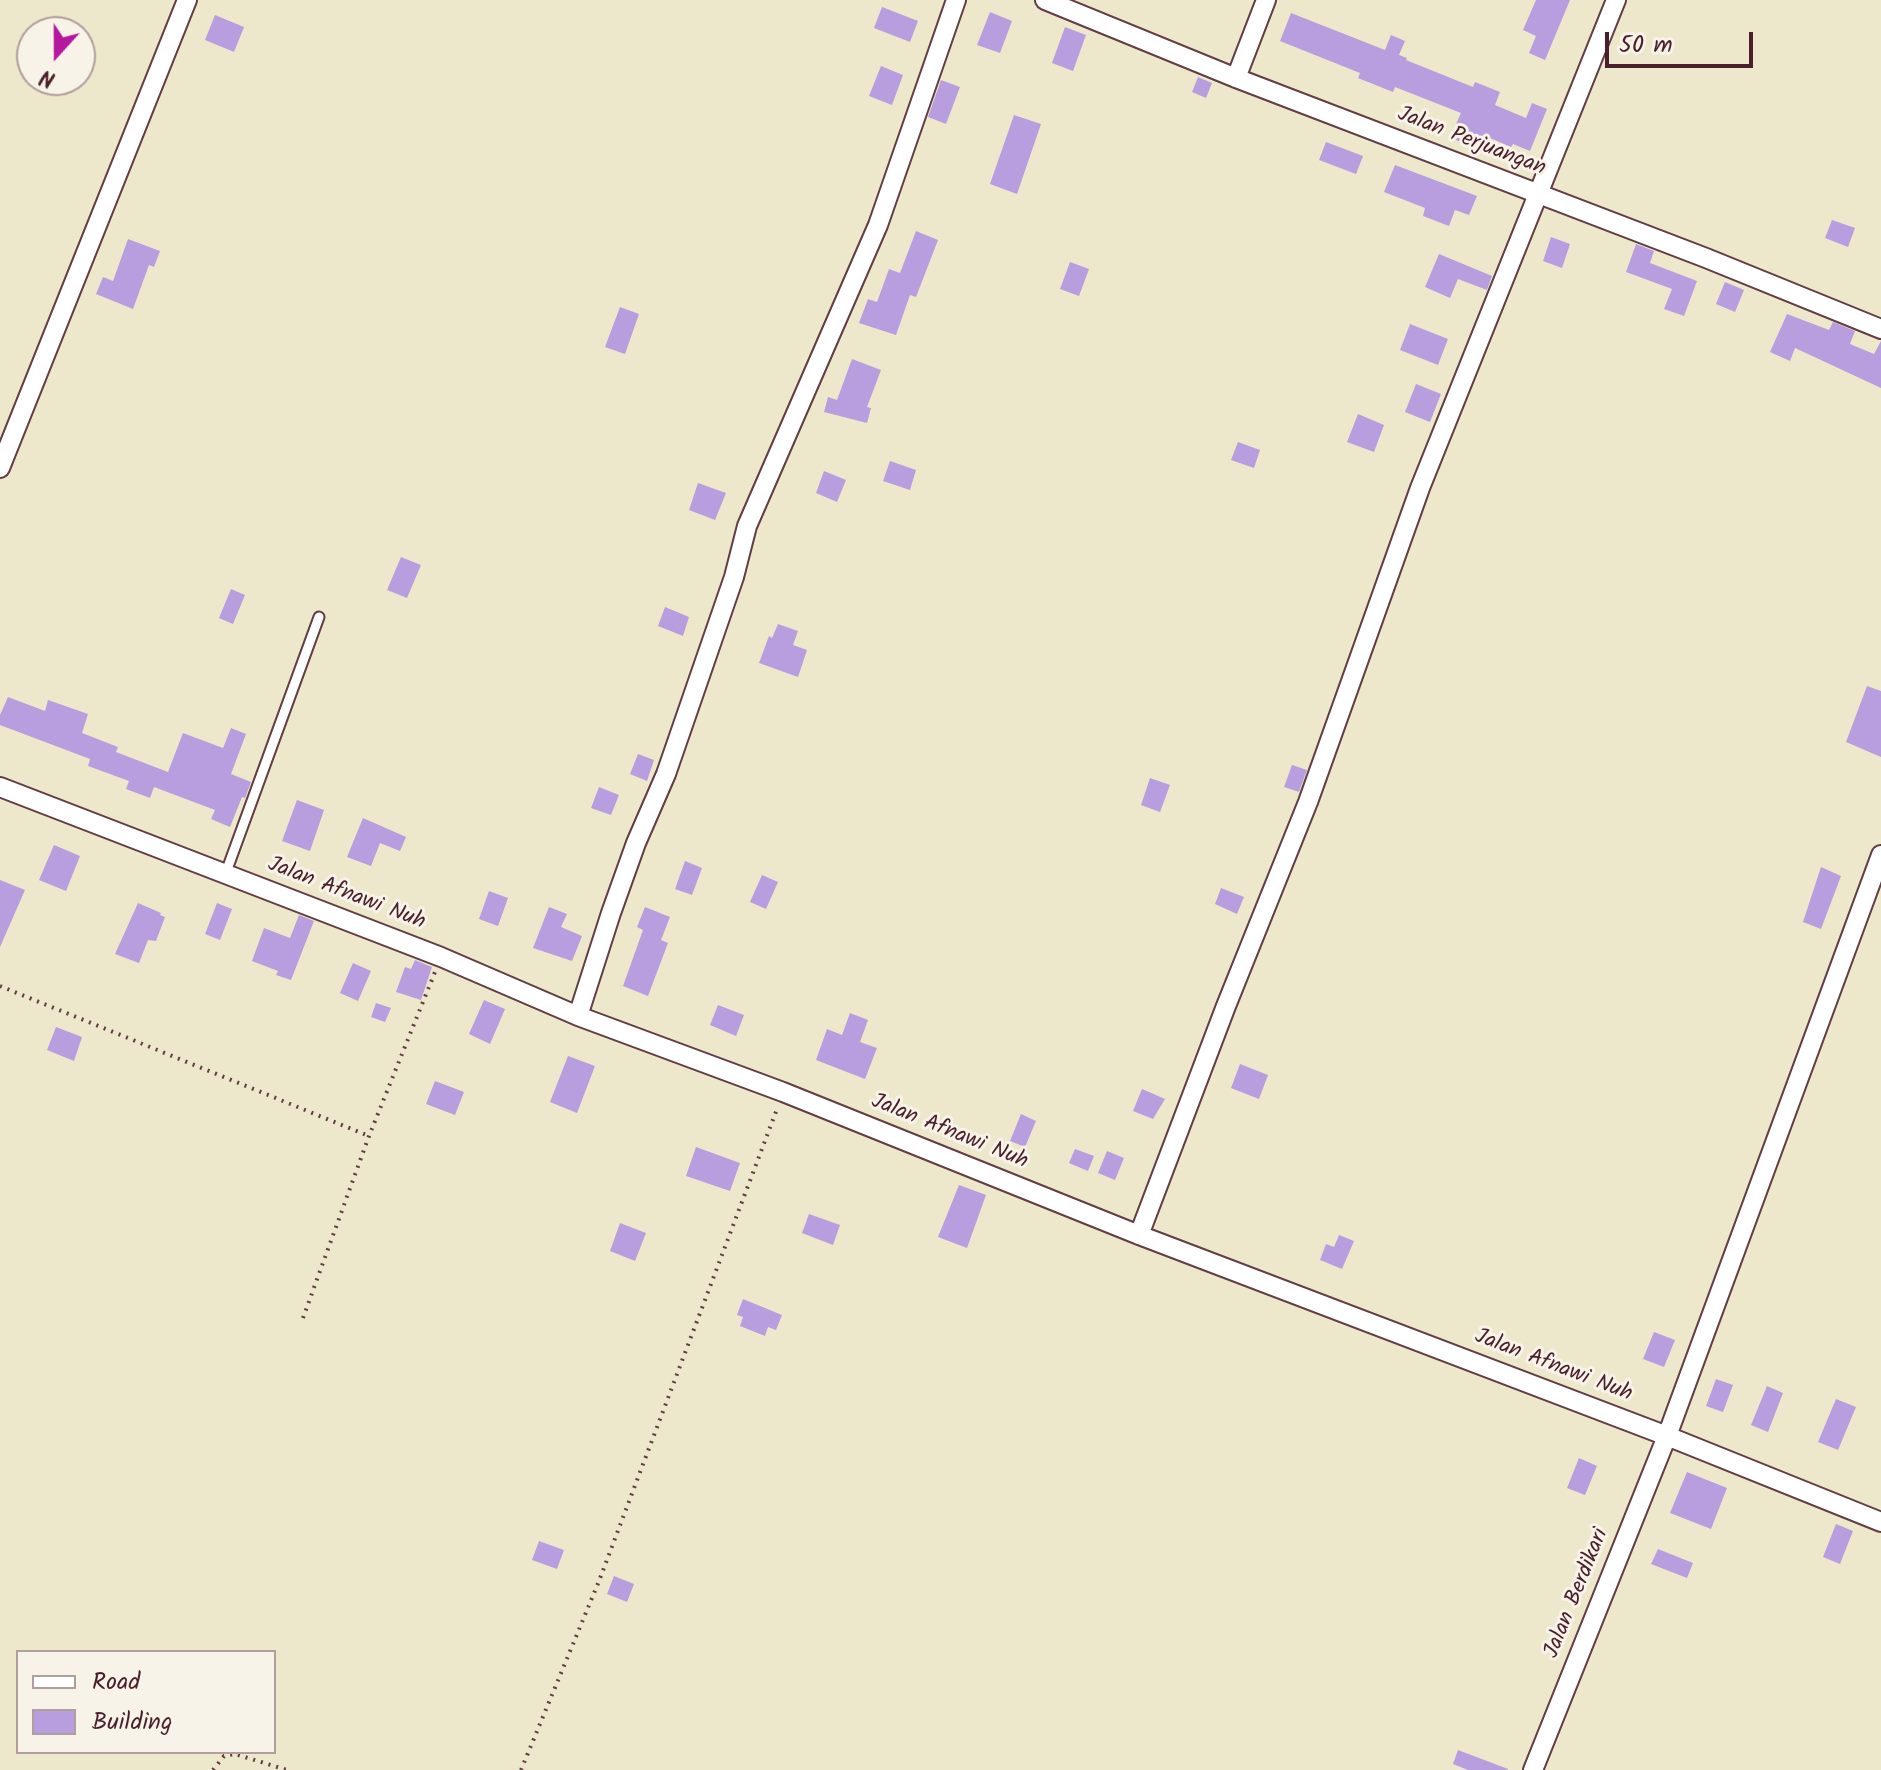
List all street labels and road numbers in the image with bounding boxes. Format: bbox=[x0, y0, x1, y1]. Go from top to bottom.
street label: Jalan Perjuangan bbox=[1393, 103, 1549, 183]
street label: Jalan Afnawi Nuh bbox=[263, 853, 429, 937]
street label: Jalan Afnawi Nuh bbox=[867, 1090, 1031, 1176]
street label: Jalan Afnawi Nuh bbox=[1470, 1325, 1636, 1409]
street label: Jalan Berdikari bbox=[1540, 1525, 1616, 1663]

